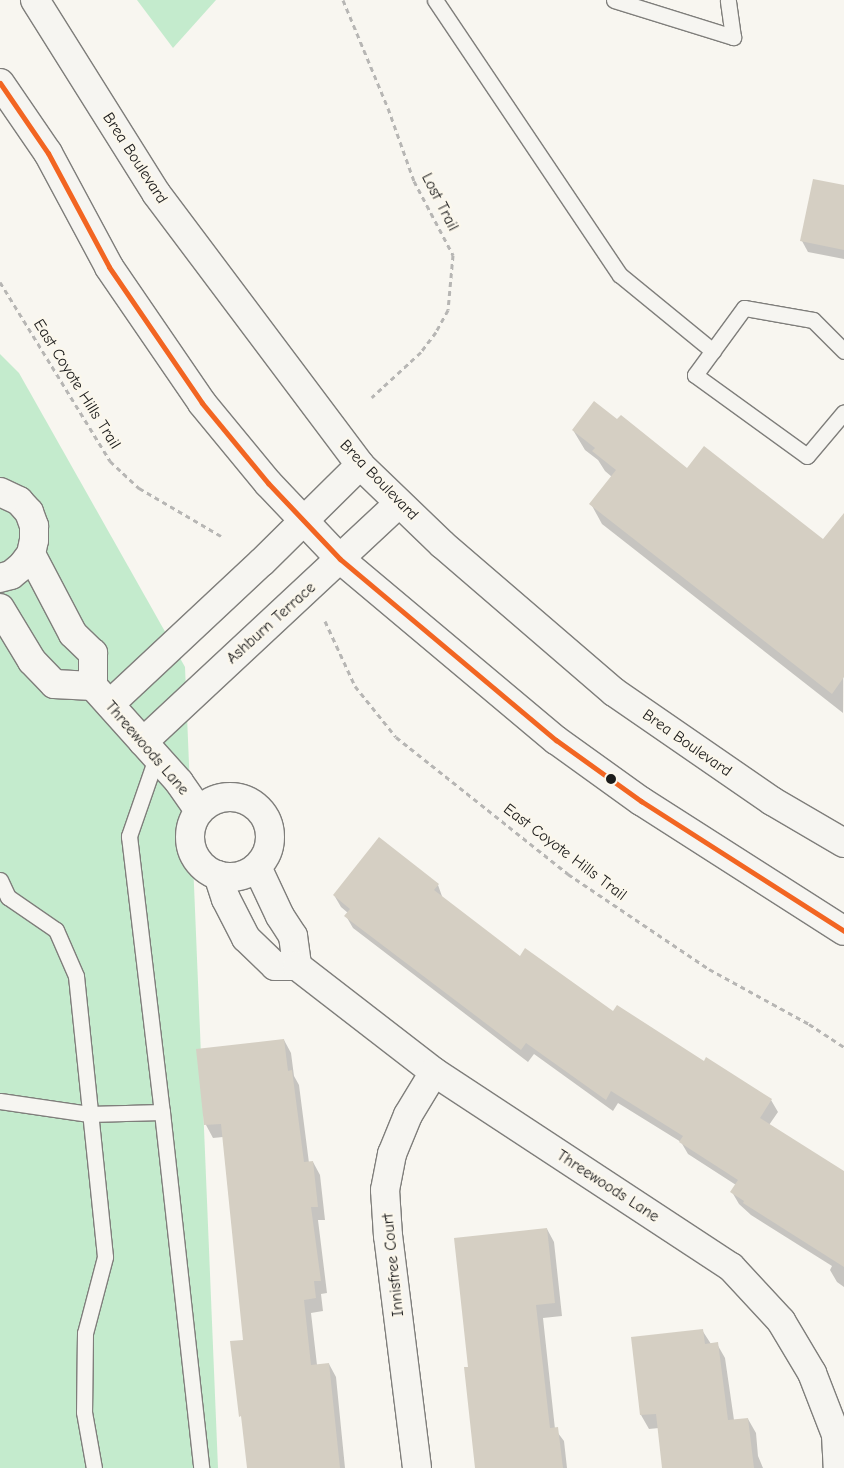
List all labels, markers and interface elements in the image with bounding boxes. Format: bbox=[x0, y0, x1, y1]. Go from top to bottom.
street label: Brea Boulevard bbox=[98, 109, 172, 207]
street label: Lost Trail bbox=[417, 170, 463, 234]
street label: East Coyote Hills Trail bbox=[29, 316, 125, 452]
street label: Brea Boulevard bbox=[336, 436, 422, 524]
street label: Ashburn Terrace bbox=[222, 578, 320, 668]
street label: Threewoods Lane bbox=[101, 697, 193, 799]
street label: Brea Boulevard bbox=[639, 705, 735, 781]
unlabelled marker bbox=[606, 774, 616, 784]
street label: East Coyote Hills Trail bbox=[500, 799, 630, 905]
street label: Threewoods Lane bbox=[553, 1146, 663, 1226]
street label: Innisfree Court bbox=[378, 1212, 408, 1318]

